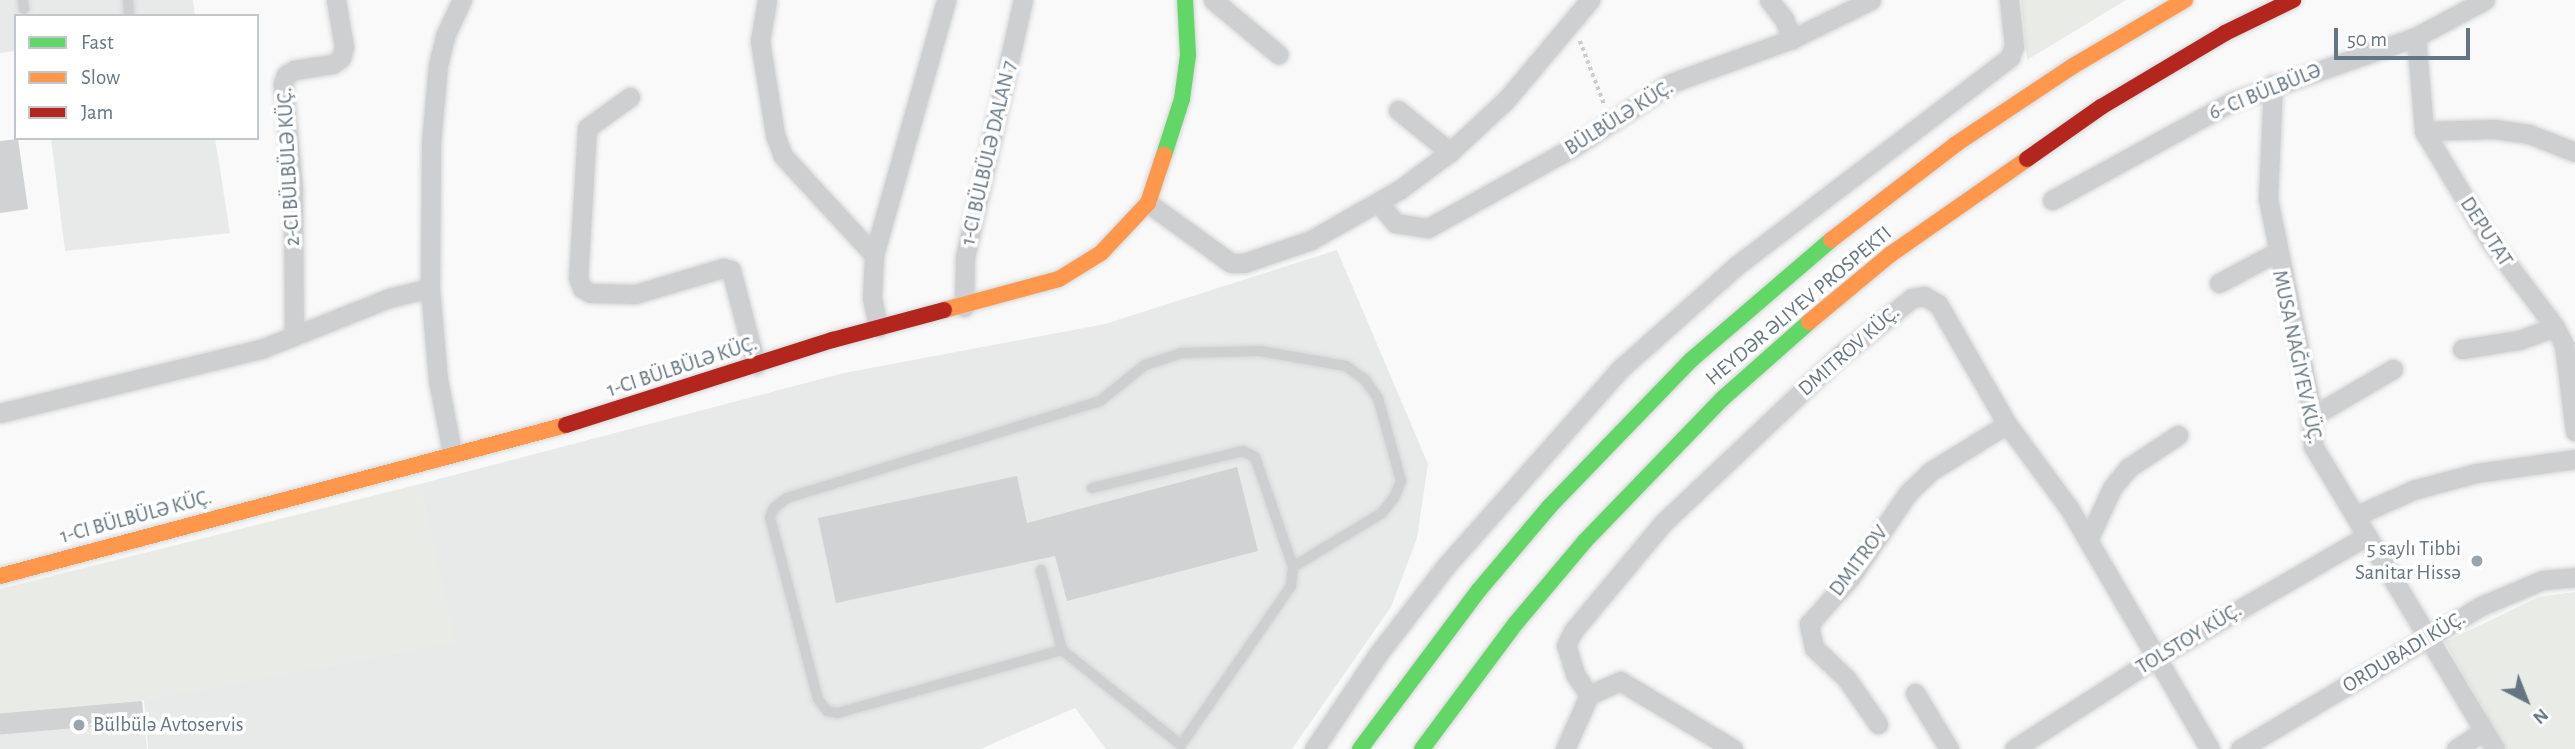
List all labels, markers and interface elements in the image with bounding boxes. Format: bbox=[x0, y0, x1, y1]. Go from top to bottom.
legend bbox=[14, 14, 259, 140]
scale bar bbox=[2337, 14, 2474, 58]
text: 50 m bbox=[2347, 29, 2387, 50]
text: Fast bbox=[81, 32, 114, 53]
street label: 1-CI BÜLBÜLƏ DALAN 7 bbox=[956, 58, 1022, 248]
street label: 6- CI BÜLBÜLƏ bbox=[2205, 58, 2325, 126]
text: Slow bbox=[81, 67, 120, 88]
street label: BÜLBÜLƏ KÜÇ. bbox=[1560, 75, 1678, 161]
street label: 2-CI BÜLBÜLƏ KÜÇ. bbox=[272, 87, 306, 247]
text: Jam bbox=[81, 102, 113, 123]
street label: DEPUTAT bbox=[2454, 192, 2518, 272]
street label: HEYDƏR ƏLIYEV PROSPEKTI bbox=[1701, 221, 1897, 391]
street label: MUSA NAĞIYEV KÜÇ. bbox=[2266, 268, 2328, 446]
street label: DMITROV KÜÇ. bbox=[1793, 300, 1905, 402]
street label: 1-CI BÜLBÜLƏ KÜÇ. bbox=[604, 331, 760, 403]
street label: 1-CI BÜLBÜLƏ KÜÇ. bbox=[57, 485, 215, 549]
street label: DMITROV bbox=[1824, 521, 1894, 601]
place label: 5 saylı Tibbi Sanitar Hissə bbox=[2355, 536, 2461, 586]
marker: 5 saylı Tibbi Sanitar Hissə bbox=[2467, 551, 2487, 571]
street label: TOLSTOY KÜÇ. bbox=[2132, 598, 2246, 680]
street label: ORDUBADI KÜÇ. bbox=[2338, 606, 2470, 698]
north arrow bbox=[2491, 665, 2561, 735]
text: N bbox=[2529, 704, 2552, 727]
place label: Bülbülə Avtoservis bbox=[93, 712, 244, 738]
marker: Bülbülə Avtoservis bbox=[71, 717, 87, 733]

